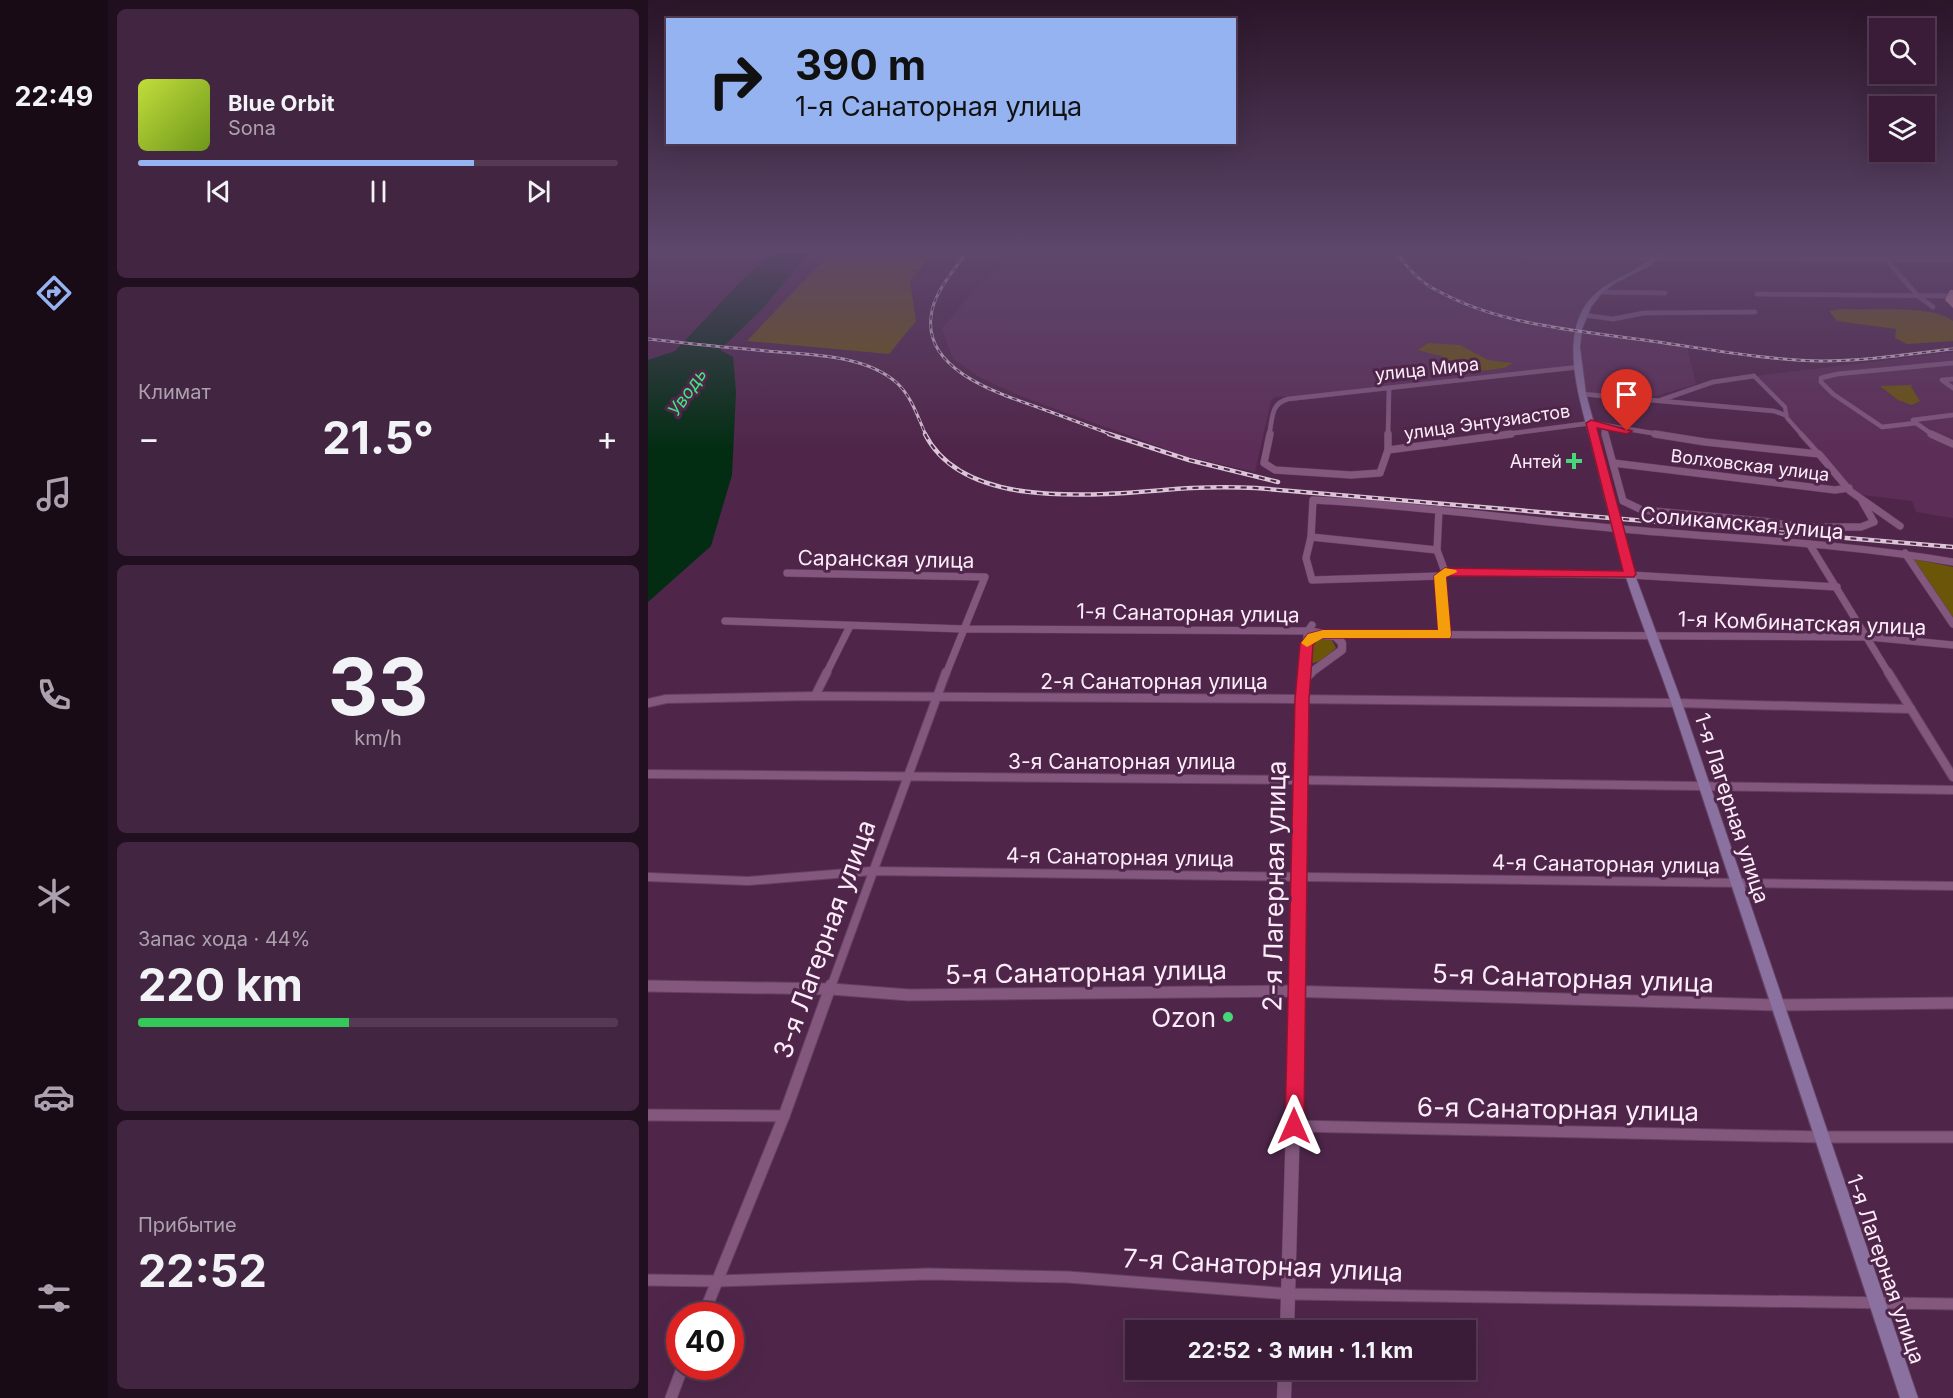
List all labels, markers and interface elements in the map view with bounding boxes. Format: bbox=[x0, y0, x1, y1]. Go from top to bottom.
map controls bbox=[1869, 18, 1935, 162]
button: search bbox=[1869, 18, 1935, 84]
text: 390 m bbox=[795, 39, 926, 90]
icon: right bbox=[696, 42, 774, 120]
text: 22:49 bbox=[15, 80, 93, 113]
text: Blue Orbit bbox=[228, 90, 335, 116]
text: 1-я Санаторная улица bbox=[795, 90, 1082, 123]
button: layers bbox=[1869, 96, 1935, 162]
text: Sona bbox=[228, 116, 276, 140]
icon: previous bbox=[202, 175, 235, 208]
icon: pause bbox=[362, 175, 395, 208]
icon: next bbox=[522, 175, 555, 208]
icon: directions bbox=[33, 272, 75, 314]
street label: улица Мира bbox=[1374, 353, 1480, 385]
water label: Уводь bbox=[663, 364, 711, 420]
pin bbox=[1601, 369, 1652, 431]
icon: arrive bbox=[1610, 378, 1643, 411]
text: Климат bbox=[138, 380, 211, 404]
street label: улица Энтузиастов bbox=[1403, 400, 1571, 444]
text: 21.5° bbox=[322, 410, 434, 465]
text: − bbox=[138, 418, 160, 458]
text: + bbox=[596, 418, 618, 458]
street label: Волховская улица bbox=[1669, 445, 1831, 485]
place label: Антей bbox=[1510, 451, 1562, 472]
marker: Антей bbox=[1567, 454, 1581, 468]
icon: music bbox=[33, 473, 75, 515]
street label: Соликамская улица bbox=[1639, 502, 1845, 544]
street label: Саранская улица bbox=[797, 545, 975, 573]
street label: 1-я Санаторная улица bbox=[1076, 599, 1300, 627]
street label: 1-я Комбинатская улица bbox=[1677, 606, 1927, 640]
text: 33 bbox=[328, 639, 428, 734]
street label: 2-я Санаторная улица bbox=[1040, 669, 1268, 694]
icon: phone bbox=[33, 674, 75, 716]
street label: 1-я Лагерная улица bbox=[1689, 710, 1775, 906]
text: km/h bbox=[354, 726, 402, 750]
street label: 3-я Санаторная улица bbox=[1008, 749, 1236, 774]
street label: 2-я Лагерная улица bbox=[1256, 760, 1292, 1012]
street label: 3-я Лагерная улица bbox=[766, 816, 882, 1062]
street label: 4-я Санаторная улица bbox=[1006, 843, 1234, 871]
street label: 4-я Санаторная улица bbox=[1492, 850, 1720, 878]
icon: climate bbox=[33, 875, 75, 917]
text: Запас хода · 44% bbox=[138, 927, 310, 951]
street label: 5-я Санаторная улица bbox=[945, 954, 1227, 990]
text: 220 km bbox=[138, 957, 303, 1012]
street label: 5-я Санаторная улица bbox=[1432, 958, 1714, 998]
place label: Ozon bbox=[1151, 1002, 1216, 1033]
marker: Ozon bbox=[1221, 1010, 1235, 1024]
icon: car bbox=[33, 1076, 75, 1118]
street label: 6-я Санаторная улица bbox=[1417, 1091, 1699, 1127]
position arrow bbox=[1262, 1094, 1326, 1158]
street label: 1-я Лагерная улица bbox=[1842, 1171, 1930, 1367]
text: Прибытие bbox=[138, 1213, 237, 1237]
street label: 7-я Санаторная улица bbox=[1122, 1242, 1404, 1288]
text: 22:52 bbox=[138, 1243, 267, 1298]
icon: filters bbox=[33, 1277, 75, 1319]
speed limit sign: 40 bbox=[666, 1302, 744, 1380]
text: 22:52 · 3 мин · 1.1 km bbox=[1188, 1337, 1413, 1363]

